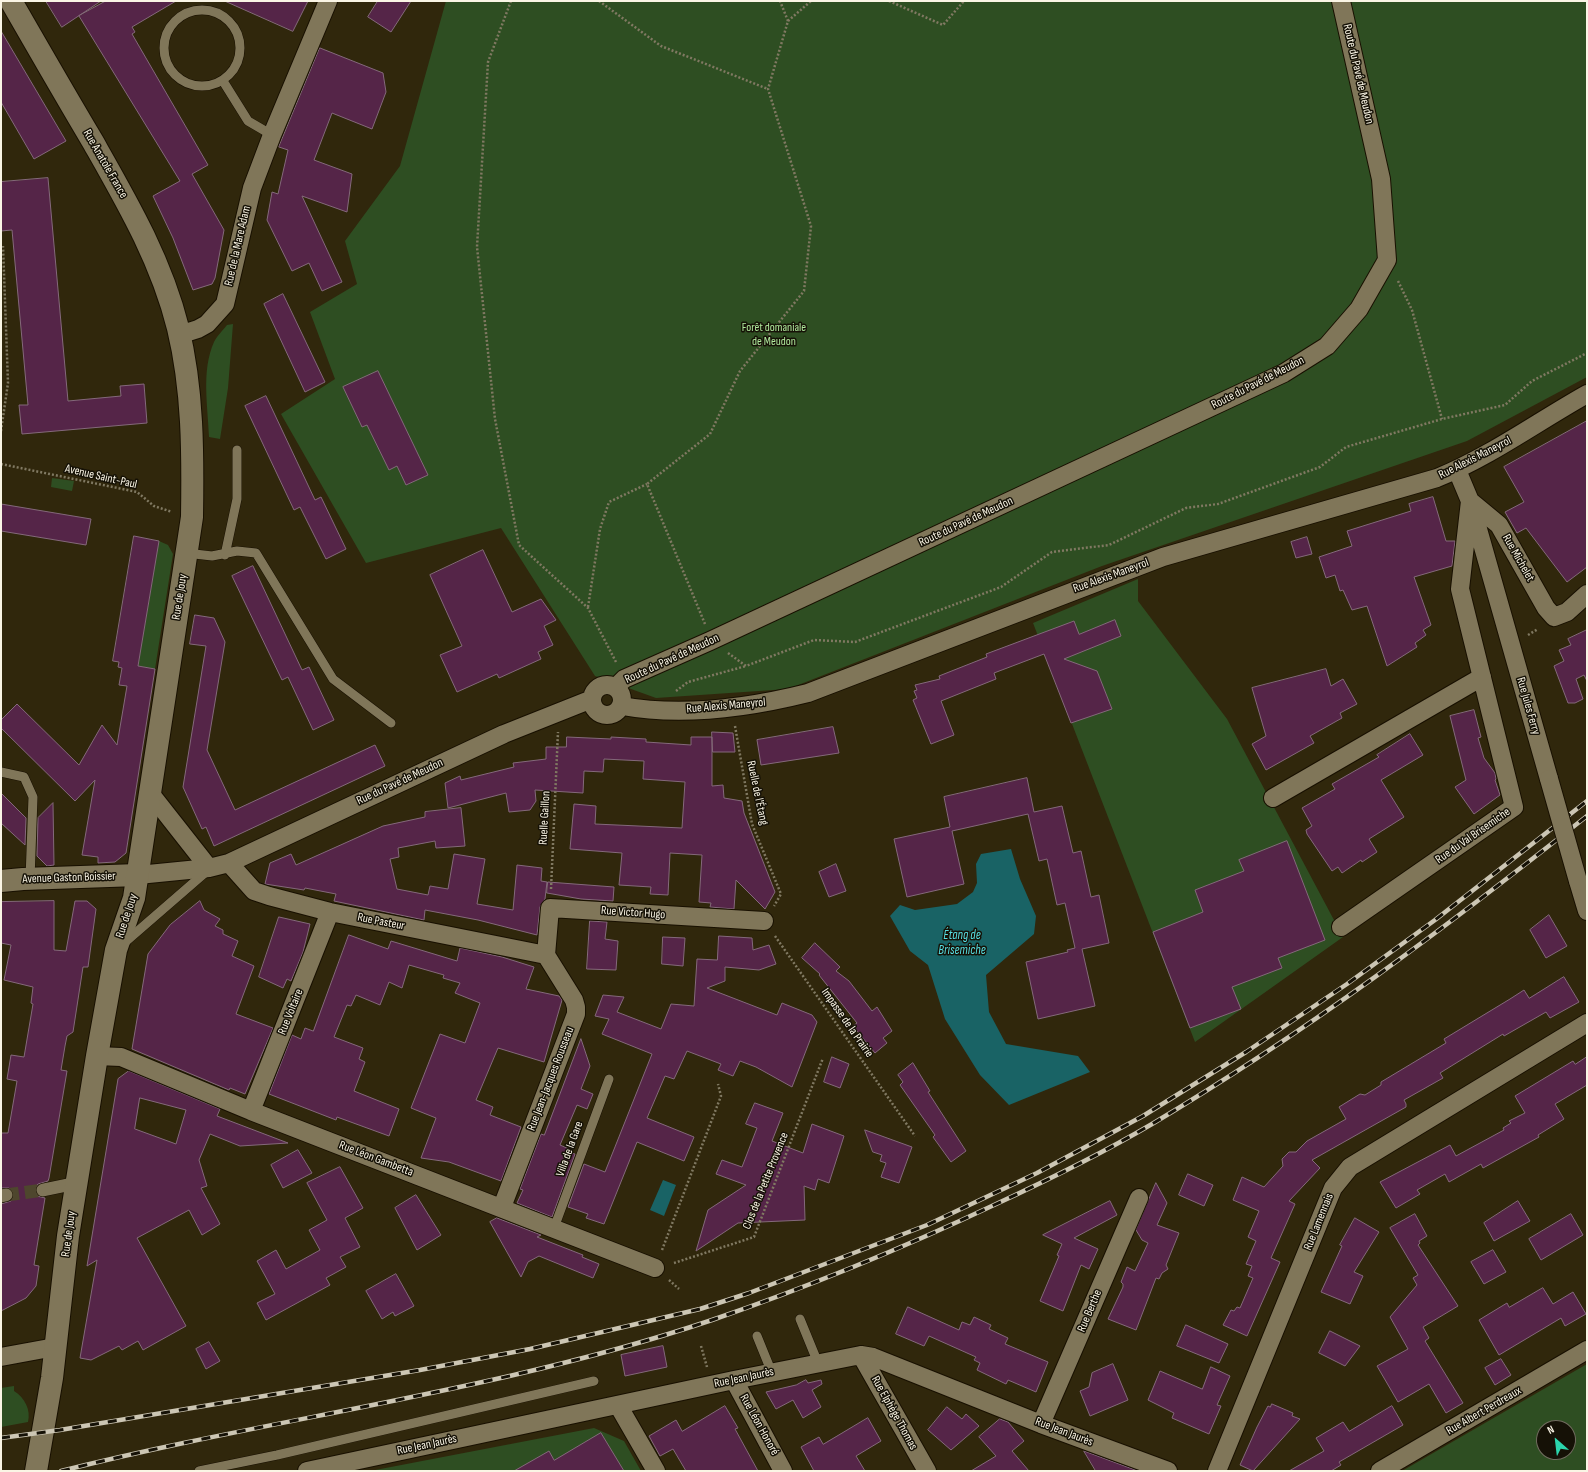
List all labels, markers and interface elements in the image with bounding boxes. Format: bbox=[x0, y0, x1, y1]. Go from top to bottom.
street label: Route du Pavé de Meudon bbox=[1339, 23, 1377, 125]
street label: Rue Anatole France bbox=[80, 127, 130, 201]
street label: Rue de la Mare Adam bbox=[222, 205, 254, 287]
park label: Forêt domaniale de Meudon bbox=[742, 321, 806, 349]
street label: Route du Pavé de Meudon bbox=[1209, 353, 1307, 413]
street label: Rue Alexis Maneyrol bbox=[1436, 434, 1514, 482]
street label: Avenue Saint-Paul bbox=[64, 462, 138, 492]
street label: Route du Pavé de Meudon bbox=[917, 494, 1015, 550]
street label: Rue Michelet bbox=[1499, 532, 1537, 584]
street label: Rue Alexis Maneyrol bbox=[1071, 556, 1151, 596]
street label: Rue de Jouy bbox=[169, 573, 191, 621]
street label: Route du Pavé de Meudon bbox=[623, 631, 721, 687]
street label: Rue Jules Ferry bbox=[1513, 676, 1543, 736]
street label: Rue Alexis Maneyrol bbox=[686, 695, 766, 717]
street label: Rue du Pavé de Meudon bbox=[354, 756, 446, 808]
street label: Ruelle de l'Étang bbox=[743, 759, 771, 827]
street label: Ruelle Gaillon bbox=[536, 791, 554, 845]
street label: Rue du Val Brisemiche bbox=[1433, 805, 1513, 867]
street label: Avenue Gaston Boissier bbox=[22, 869, 116, 887]
street label: Rue de Jouy bbox=[113, 892, 141, 940]
street label: Rue Victor Hugo bbox=[600, 904, 666, 922]
street label: Rue Pasteur bbox=[356, 910, 406, 934]
water label: Étang de Brisemiche bbox=[938, 928, 986, 959]
street label: Impasse de la Prairie bbox=[818, 986, 876, 1060]
street label: Rue Voltaire bbox=[275, 987, 307, 1037]
street label: Rue Jean-Jacques Rousseau bbox=[525, 1025, 577, 1133]
street label: Villa de la Gare bbox=[553, 1119, 587, 1179]
street label: Clos de la Petite Provence bbox=[740, 1131, 792, 1231]
street label: Rue Léon Gambetta bbox=[337, 1138, 415, 1180]
street label: Rue Lamennais bbox=[1301, 1191, 1337, 1253]
street label: Rue de Jouy bbox=[59, 1210, 79, 1258]
street label: Rue Berthe bbox=[1075, 1288, 1105, 1334]
street label: Rue Jean Jaurès bbox=[713, 1365, 775, 1391]
street label: Rue Elphège Thomas bbox=[868, 1373, 920, 1453]
street label: Rue Albert Perdreaux bbox=[1444, 1384, 1524, 1438]
street label: Rue Léon Honoré bbox=[736, 1392, 782, 1458]
street label: Rue Jean Jaurès bbox=[1033, 1414, 1095, 1450]
north arrow bbox=[1536, 1420, 1576, 1460]
text: N bbox=[1545, 1423, 1556, 1437]
street label: Rue Jean Jaurès bbox=[396, 1432, 458, 1458]

